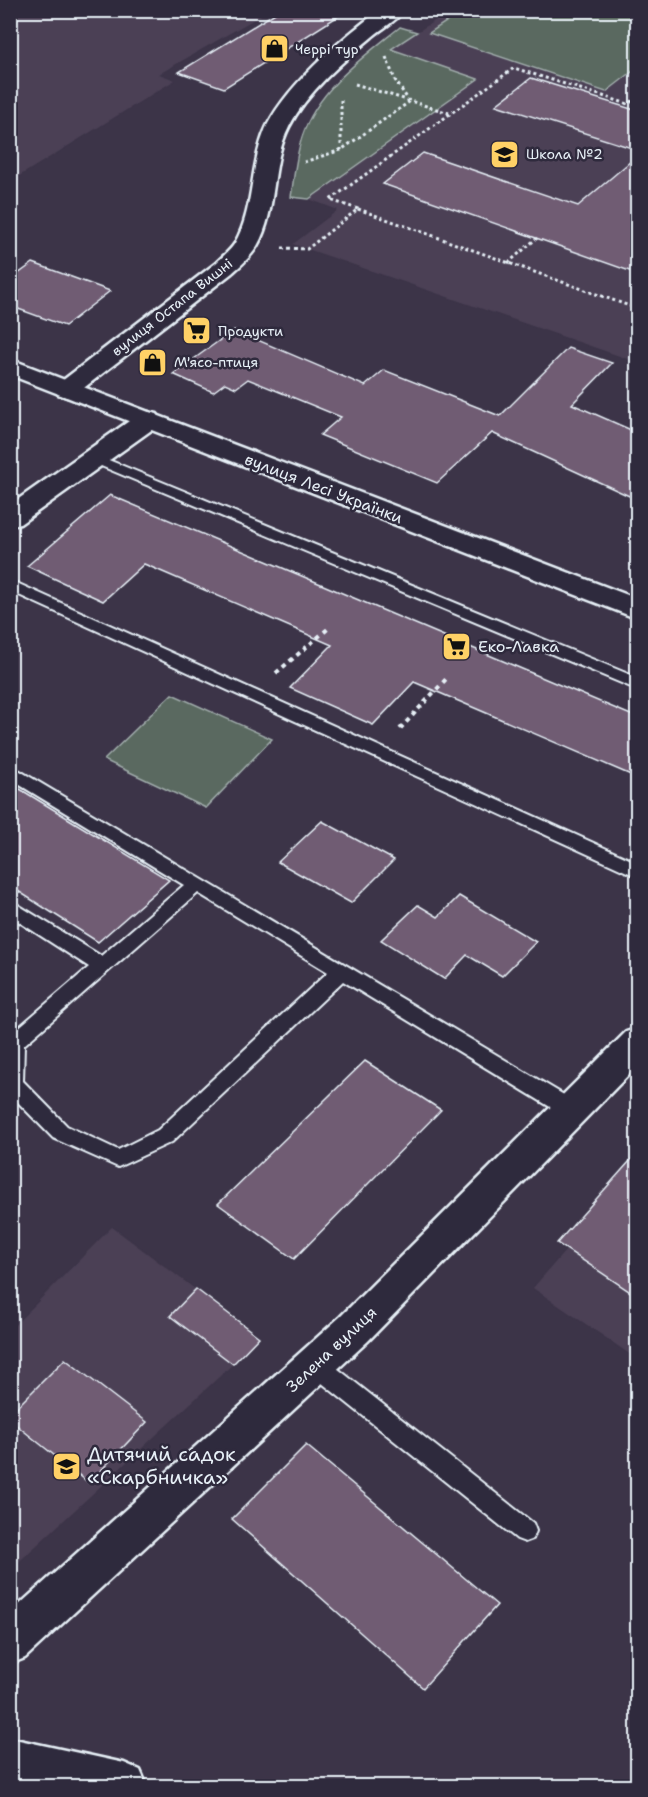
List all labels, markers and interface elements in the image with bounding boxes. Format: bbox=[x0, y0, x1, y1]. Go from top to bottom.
shop icon: Черрі тур bbox=[258, 33, 290, 65]
place label: Черрі тур bbox=[295, 40, 359, 58]
school or university icon: Школа №2 bbox=[489, 138, 521, 170]
place label: Школа №2 bbox=[526, 145, 603, 163]
street label: вулиця Остапа Вишні bbox=[108, 254, 236, 360]
supermarket icon: Продукти bbox=[181, 315, 213, 347]
place label: Продукти bbox=[218, 322, 283, 340]
shop icon: М'ясо-птиця bbox=[137, 346, 169, 378]
place label: М'ясо-птиця bbox=[174, 353, 258, 371]
street label: вулиця Лесі Українки bbox=[242, 449, 406, 528]
supermarket icon: Еко-Лавка bbox=[441, 630, 473, 662]
place label: Еко-Лавка bbox=[478, 636, 559, 657]
street label: Зелена вулиця bbox=[281, 1302, 381, 1397]
place label: Дитячий садок «Скарбничка» bbox=[87, 1441, 236, 1490]
school or university icon: Дитячий садок «Скарбничка» bbox=[50, 1450, 82, 1482]

